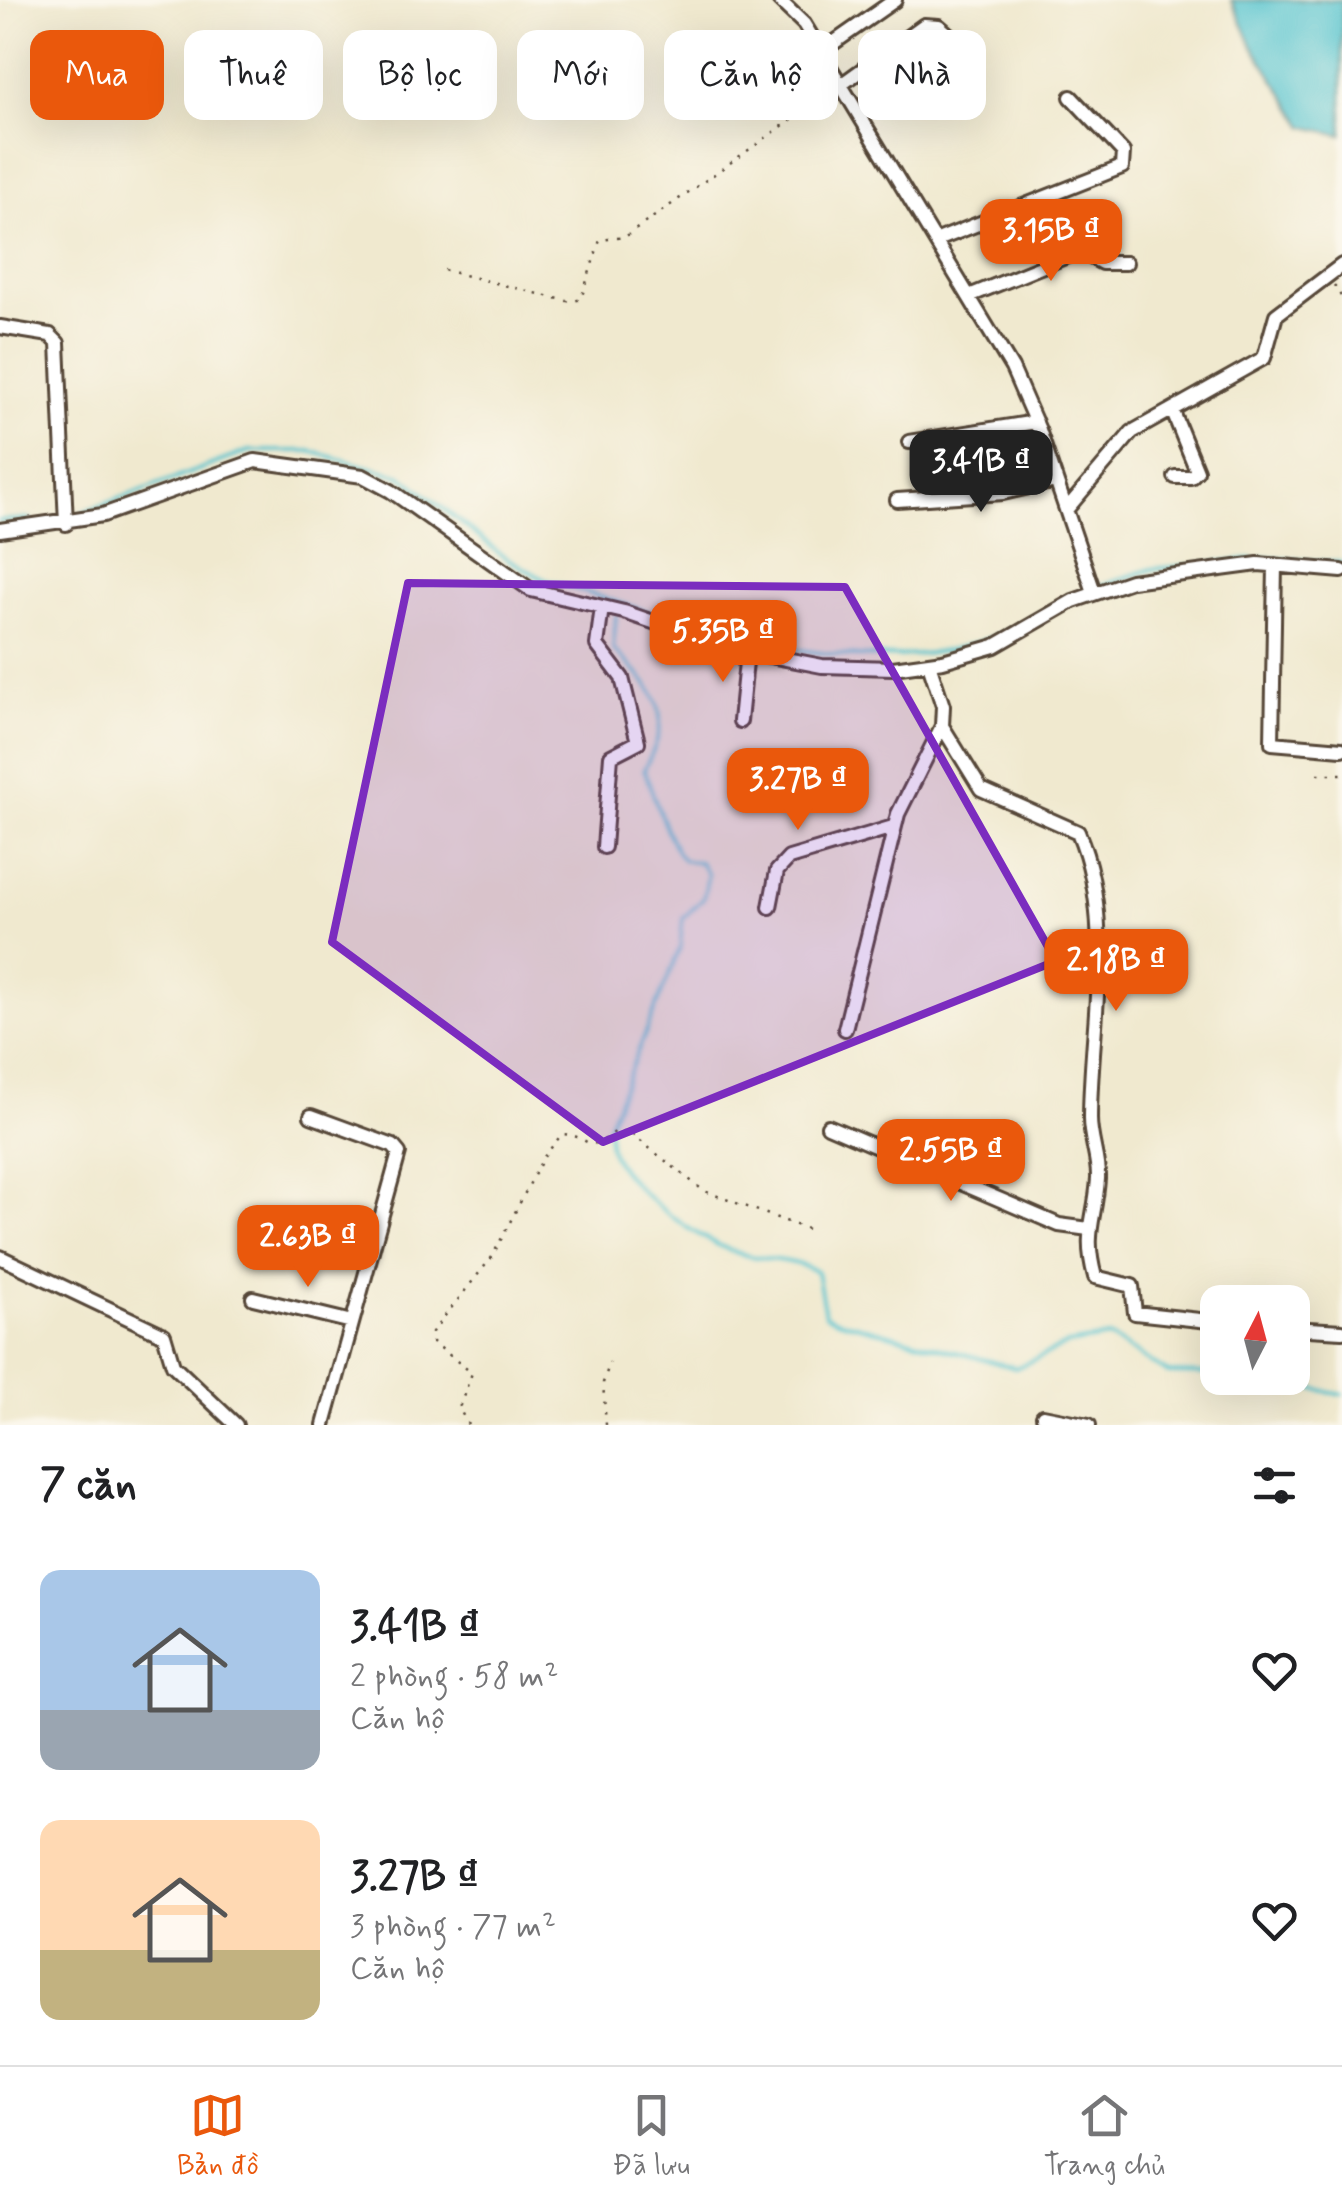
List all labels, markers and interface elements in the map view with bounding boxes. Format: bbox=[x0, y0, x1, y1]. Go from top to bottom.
chip: Mua bbox=[30, 30, 164, 120]
chip: Thuê bbox=[184, 30, 323, 120]
chip: Bộ lọc bbox=[343, 30, 497, 120]
chip: Mới bbox=[517, 30, 644, 120]
chip: Căn hộ bbox=[664, 30, 838, 120]
chip: Nhà bbox=[858, 30, 986, 120]
pin: 3.15B ₫ bbox=[959, 199, 1143, 284]
text: 3.15B ₫ bbox=[1002, 210, 1100, 252]
pin: 3.41B ₫ bbox=[889, 430, 1073, 515]
text: 3.41B ₫ bbox=[932, 441, 1030, 483]
pin: 5.35B ₫ bbox=[631, 600, 815, 685]
text: 5.35B ₫ bbox=[672, 611, 774, 653]
pin: 3.27B ₫ bbox=[706, 748, 890, 833]
text: 3.27B ₫ bbox=[749, 759, 847, 801]
pin: 2.18B ₫ bbox=[1024, 929, 1208, 1014]
text: 2.18B ₫ bbox=[1066, 940, 1166, 982]
pin: 2.55B ₫ bbox=[859, 1119, 1043, 1204]
text: 2.55B ₫ bbox=[899, 1130, 1003, 1172]
pin: 2.63B ₫ bbox=[216, 1205, 400, 1290]
text: 2.63B ₫ bbox=[259, 1216, 357, 1258]
north arrow bbox=[1200, 1285, 1310, 1395]
map controls bbox=[1200, 1285, 1310, 1395]
text: 7 căn bbox=[40, 1458, 137, 1513]
icon: filters bbox=[1247, 1458, 1302, 1513]
text: 3.41B ₫ bbox=[350, 1601, 480, 1656]
icon: home bbox=[120, 1610, 240, 1730]
icon: heart bbox=[1247, 1643, 1302, 1698]
text: 2 phòng · 58 m² bbox=[350, 1656, 558, 1698]
text: Căn hộ bbox=[350, 1698, 446, 1740]
text: 3.27B ₫ bbox=[350, 1851, 479, 1906]
icon: home bbox=[120, 1860, 240, 1980]
icon: heart bbox=[1247, 1893, 1302, 1948]
text: 3 phòng · 77 m² bbox=[350, 1906, 556, 1948]
text: Căn hộ bbox=[350, 1948, 446, 1990]
tab: Bản đồ bbox=[177, 2088, 259, 2185]
tab: Đã lưu bbox=[613, 2088, 690, 2185]
tab: Trang chủ bbox=[1044, 2088, 1165, 2185]

